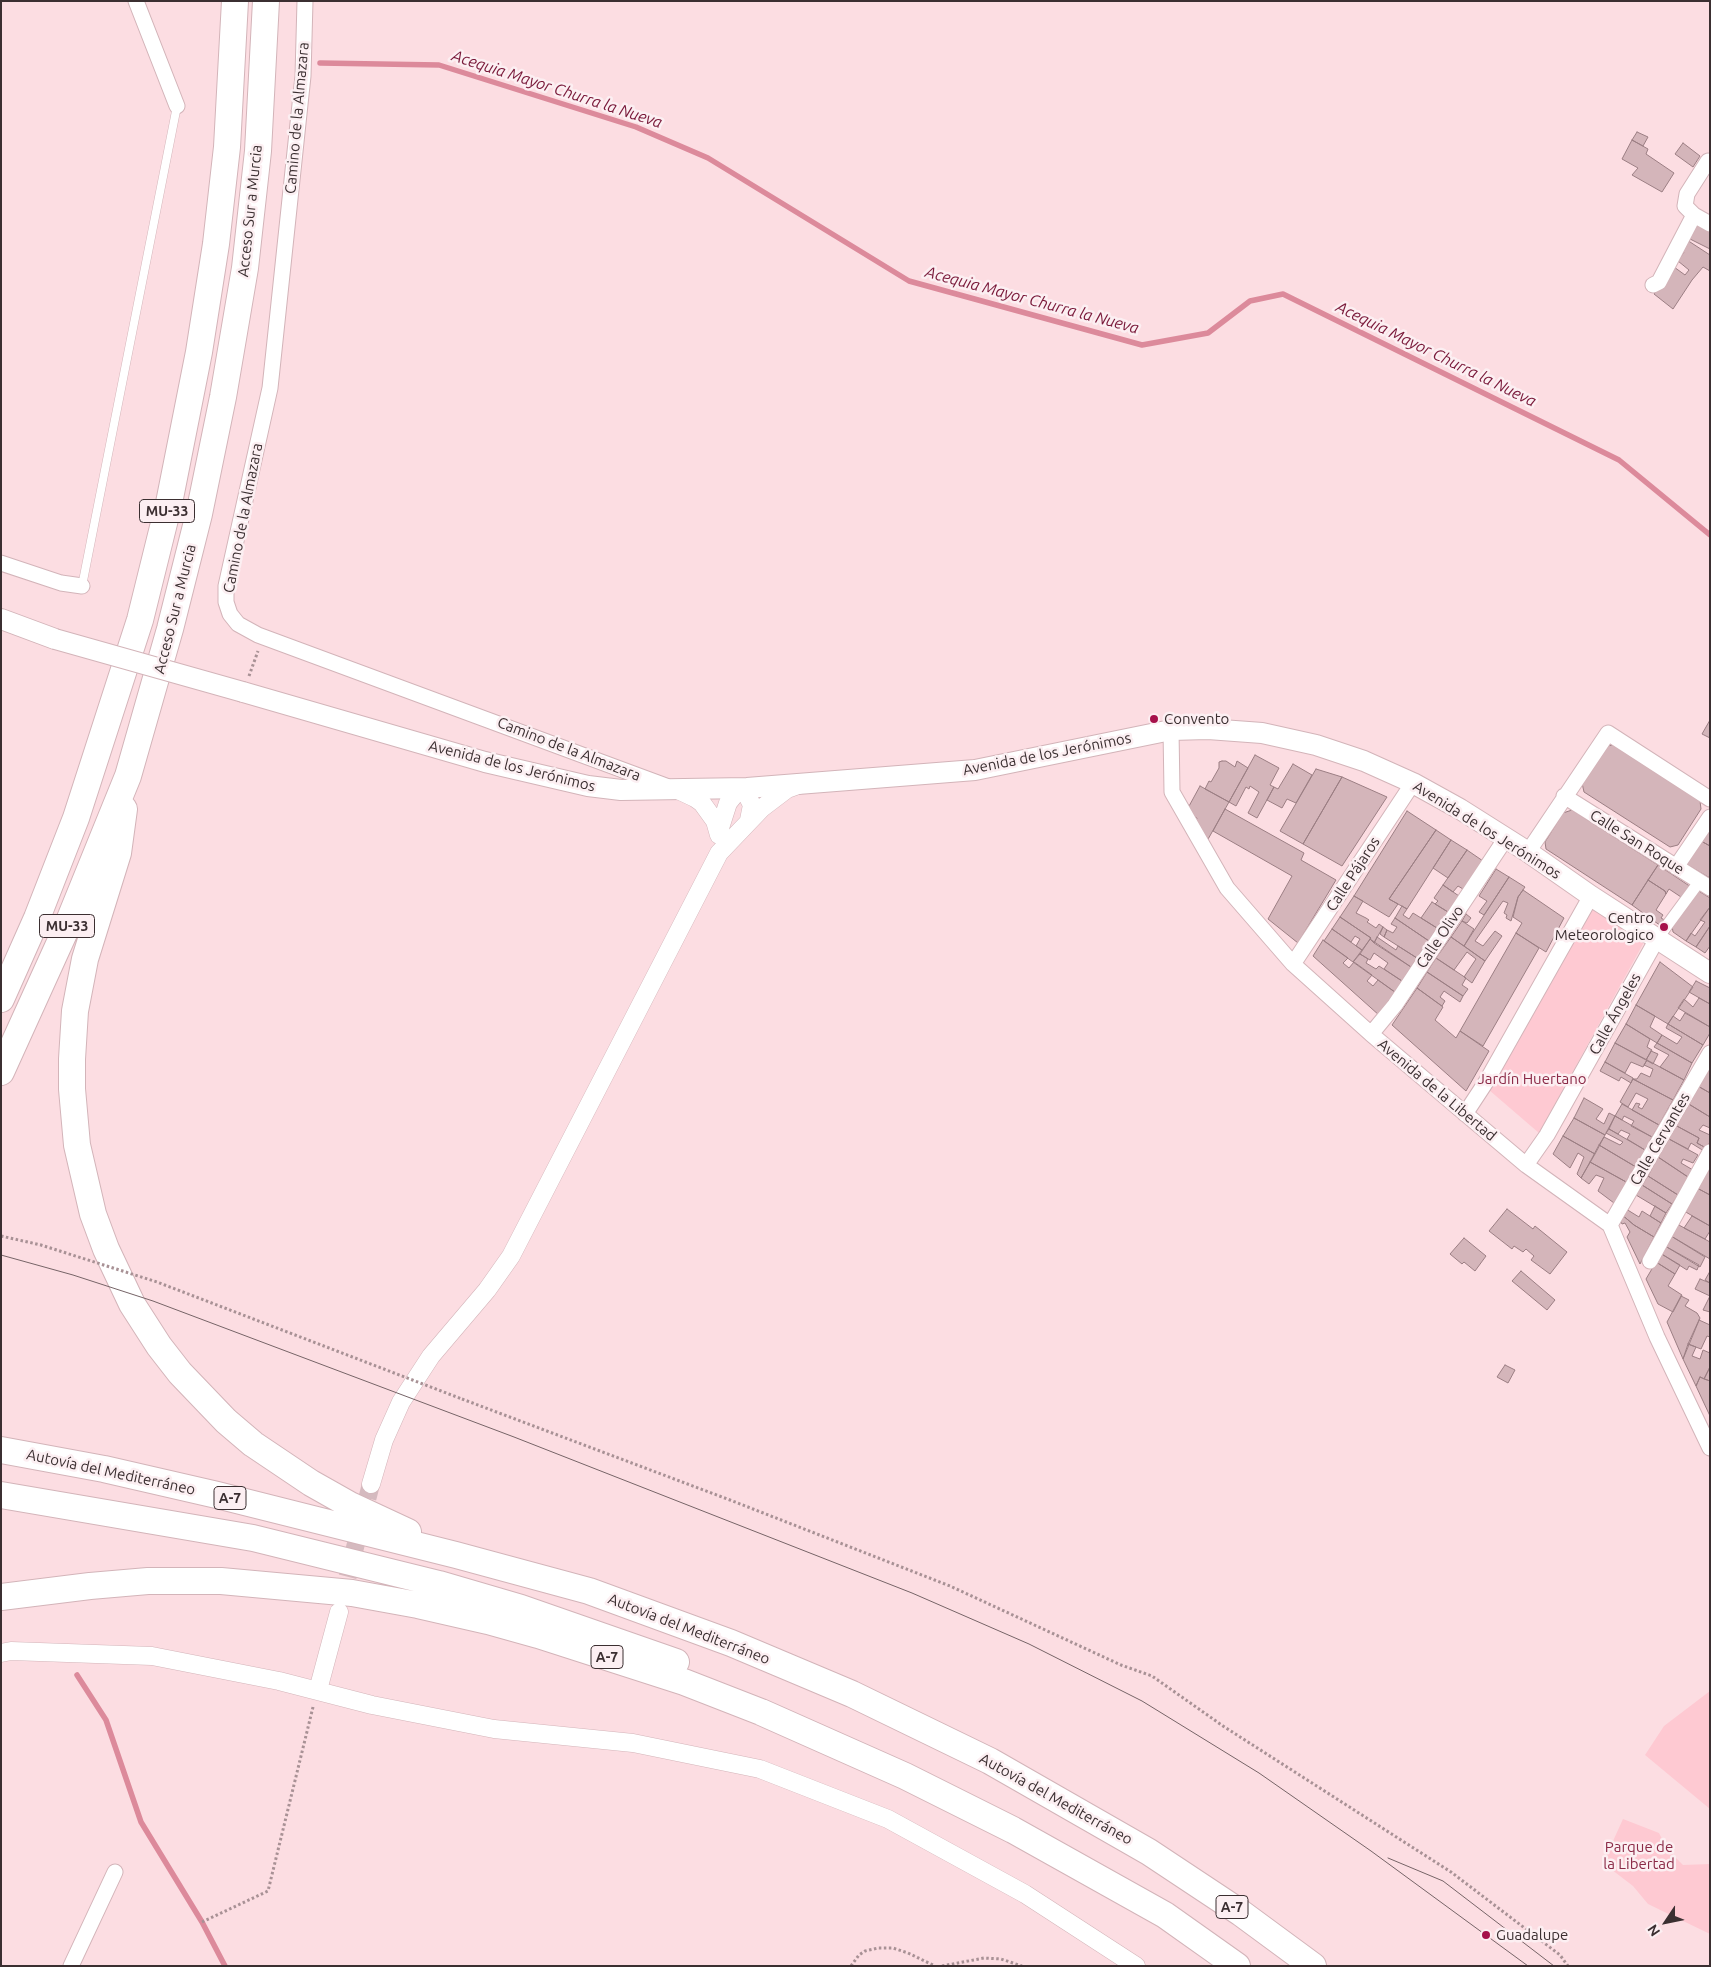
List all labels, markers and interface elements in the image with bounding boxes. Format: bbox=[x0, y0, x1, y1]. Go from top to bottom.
street label: Camino de la Almazara bbox=[281, 41, 313, 195]
water label: Acequia Mayor Churra la Nueva bbox=[449, 46, 665, 132]
street label: Acceso Sur a Murcia bbox=[234, 144, 266, 278]
water label: Acequia Mayor Churra la Nueva bbox=[923, 262, 1141, 338]
water label: Acequia Mayor Churra la Nueva bbox=[1333, 297, 1539, 411]
street label: Camino de la Almazara bbox=[220, 442, 266, 594]
road number: MU-33 bbox=[140, 500, 194, 522]
street label: Acceso Sur a Murcia bbox=[150, 542, 200, 676]
place label: Convento bbox=[1164, 710, 1229, 728]
street label: Camino de la Almazara bbox=[495, 713, 643, 785]
marker: Convento bbox=[1148, 713, 1160, 725]
street label: Avenida de los Jerónimos bbox=[961, 729, 1133, 779]
street label: Avenida de los Jerónimos bbox=[427, 737, 597, 795]
street label: Avenida de los Jerónimos bbox=[1410, 777, 1564, 883]
street label: Calle San Roque bbox=[1587, 806, 1687, 878]
street label: Calle Pájaros bbox=[1322, 833, 1384, 915]
street label: Calle Olivo bbox=[1412, 902, 1468, 972]
place label: Centro Meteorologico bbox=[1555, 909, 1654, 944]
road number: MU-33 bbox=[40, 914, 94, 938]
marker: Centro Meteorologico bbox=[1658, 921, 1670, 933]
street label: Calle Ángeles bbox=[1585, 970, 1645, 1058]
street label: Avenida de la Libertad bbox=[1374, 1035, 1500, 1145]
park label: Jardín Huertano bbox=[1477, 1070, 1587, 1088]
street label: Calle Cervantes bbox=[1626, 1089, 1694, 1189]
street label: Autovía del Mediterráneo bbox=[25, 1445, 197, 1499]
road number: A-7 bbox=[214, 1486, 246, 1510]
street label: Autovía del Mediterráneo bbox=[605, 1590, 773, 1668]
road number: A-7 bbox=[591, 1645, 623, 1668]
street label: Autovía del Mediterráneo bbox=[976, 1749, 1136, 1849]
park label: Parque de la Libertad bbox=[1603, 1838, 1675, 1873]
road number: A-7 bbox=[1216, 1895, 1248, 1918]
north arrow bbox=[1641, 1897, 1691, 1947]
text: N bbox=[1644, 1922, 1663, 1939]
place label: Guadalupe bbox=[1496, 1926, 1568, 1944]
marker: Guadalupe bbox=[1480, 1929, 1492, 1941]

